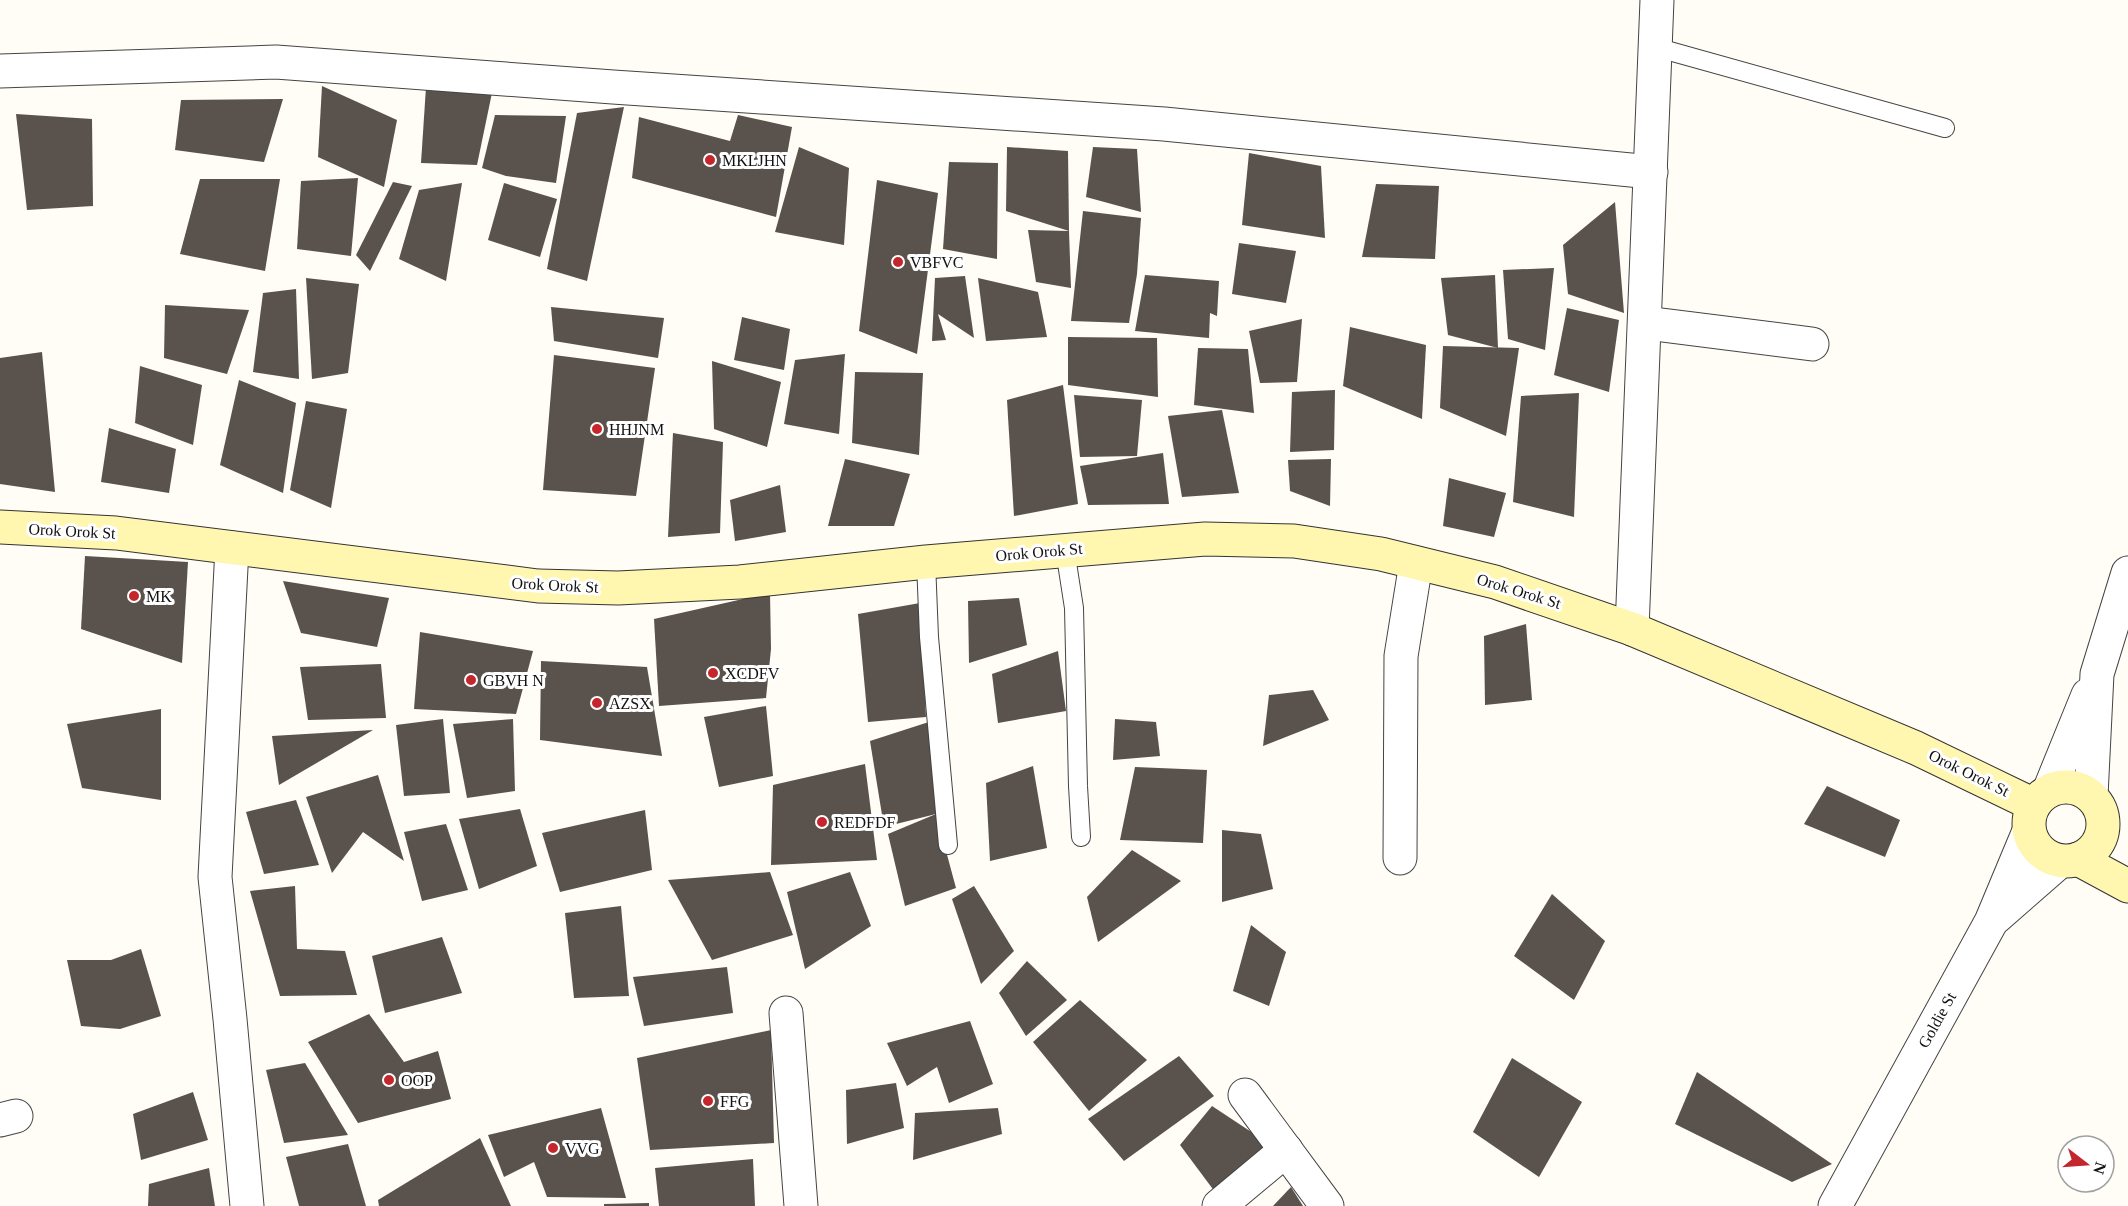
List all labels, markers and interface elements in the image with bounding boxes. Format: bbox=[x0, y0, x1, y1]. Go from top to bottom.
place label: MKLJHN bbox=[722, 152, 787, 169]
marker: MKLJHN bbox=[703, 153, 717, 167]
place label: VBFVC bbox=[910, 254, 963, 271]
marker: VBFVC bbox=[891, 255, 905, 269]
place label: HHJNM bbox=[609, 421, 664, 438]
marker: HHJNM bbox=[590, 422, 604, 436]
street label: Orok Orok St bbox=[28, 520, 116, 542]
street label: Orok Orok St bbox=[995, 540, 1084, 564]
street label: Orok Orok St bbox=[1475, 570, 1564, 612]
street label: Orok Orok St bbox=[511, 574, 599, 596]
place label: MK bbox=[146, 588, 172, 605]
marker: MK bbox=[127, 589, 141, 603]
place label: XCDFV bbox=[725, 665, 780, 682]
marker: XCDFV bbox=[706, 666, 720, 680]
place label: GBVH N bbox=[483, 672, 544, 689]
marker: GBVH N bbox=[464, 673, 478, 687]
place label: AZSX bbox=[609, 695, 651, 712]
marker: AZSX bbox=[590, 696, 604, 710]
street label: Orok Orok St bbox=[1926, 746, 2012, 800]
place label: REDFDF bbox=[834, 814, 895, 831]
marker: REDFDF bbox=[815, 815, 829, 829]
street label: Goldie St bbox=[1915, 989, 1959, 1051]
place label: OOP bbox=[401, 1072, 433, 1089]
marker: OOP bbox=[382, 1073, 396, 1087]
place label: FFG bbox=[720, 1093, 750, 1110]
marker: FFG bbox=[701, 1094, 715, 1108]
north arrow bbox=[2056, 1134, 2116, 1194]
place label: VVG bbox=[565, 1140, 600, 1157]
marker: VVG bbox=[546, 1141, 560, 1155]
text: N bbox=[2090, 1160, 2110, 1177]

